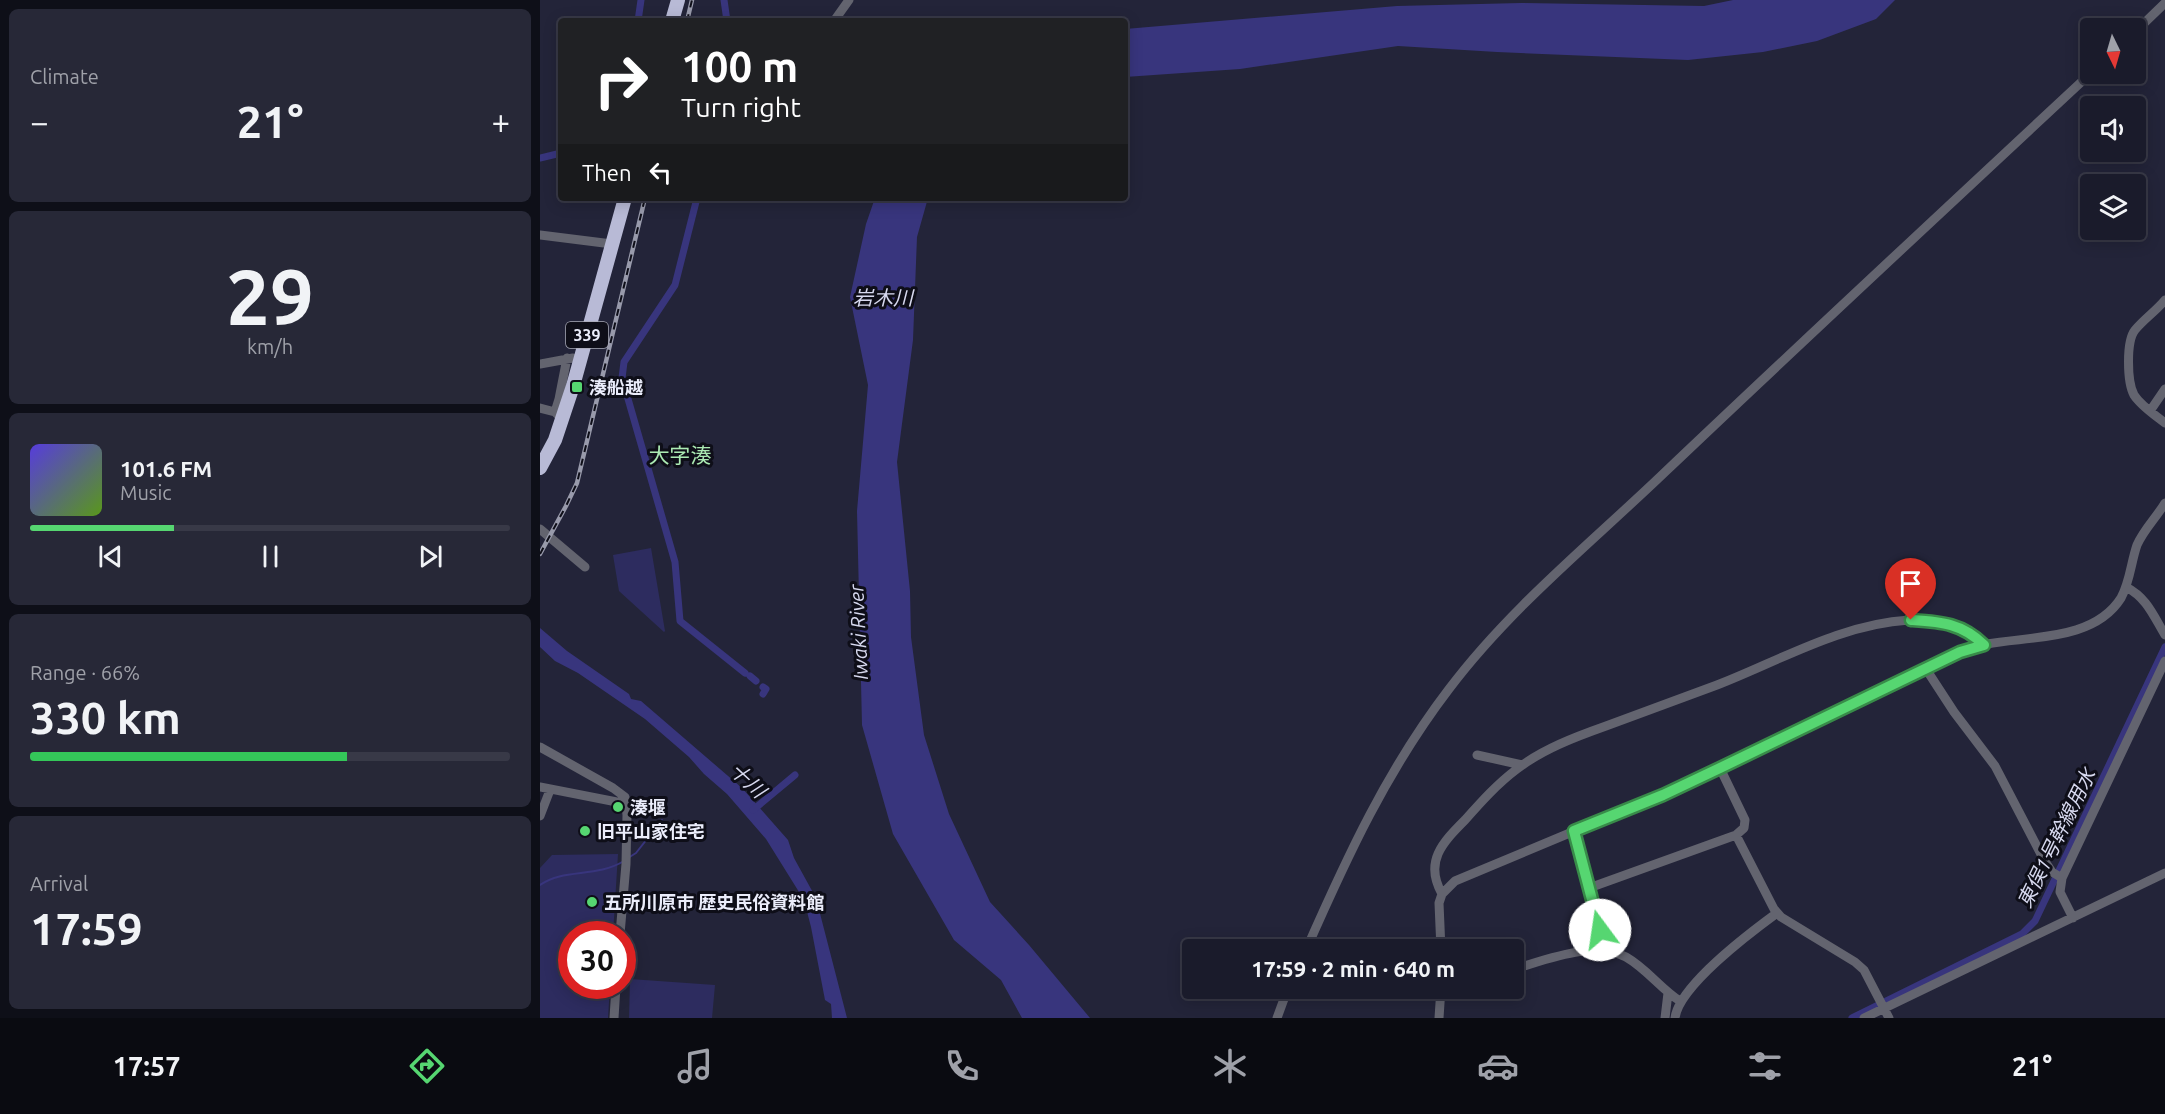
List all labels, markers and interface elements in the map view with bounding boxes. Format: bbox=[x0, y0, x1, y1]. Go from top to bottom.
north arrow bbox=[2080, 18, 2146, 84]
map controls bbox=[2080, 18, 2146, 240]
icon: right bbox=[582, 42, 660, 120]
text: 100 m bbox=[681, 43, 798, 90]
text: Climate bbox=[30, 65, 99, 88]
text: Turn right bbox=[681, 92, 801, 122]
text: 21° bbox=[237, 96, 303, 147]
button: sound bbox=[2080, 96, 2146, 162]
text: − bbox=[30, 103, 49, 140]
text: + bbox=[491, 103, 510, 140]
icon: left bbox=[644, 156, 677, 189]
text: Then bbox=[582, 160, 632, 185]
button: layers bbox=[2080, 174, 2146, 240]
text: 29 bbox=[226, 252, 314, 340]
water label: 岩木川 bbox=[853, 286, 915, 309]
road number: 339 bbox=[566, 322, 608, 348]
text: km/h bbox=[247, 335, 293, 358]
place label: 湊船越 bbox=[589, 377, 643, 397]
marker: 湊船越 bbox=[570, 380, 584, 394]
district label: 大字湊 bbox=[649, 443, 712, 467]
text: 101.6 FM bbox=[120, 456, 212, 481]
text: Music bbox=[120, 481, 172, 504]
icon: previous bbox=[94, 540, 127, 573]
icon: pause bbox=[254, 540, 287, 573]
icon: next bbox=[414, 540, 447, 573]
pin bbox=[1885, 558, 1936, 620]
icon: arrive bbox=[1894, 567, 1927, 600]
water label: Iwaki River bbox=[844, 582, 872, 680]
text: Range · 66% bbox=[30, 661, 140, 684]
text: 330 km bbox=[30, 692, 181, 743]
water label: 十川 bbox=[726, 758, 772, 803]
water label: 東俣1号幹線用水 bbox=[2013, 763, 2100, 911]
place label: 湊堰 bbox=[630, 797, 666, 817]
marker: 湊堰 bbox=[611, 800, 625, 814]
place label: 旧平山家住宅 bbox=[597, 821, 705, 841]
marker: 旧平山家住宅 bbox=[578, 824, 592, 838]
text: Arrival bbox=[30, 872, 88, 895]
place label: 五所川原市 歴史民俗資料館 bbox=[604, 892, 824, 912]
marker: 五所川原市 歴史民俗資料館 bbox=[585, 895, 599, 909]
position arrow bbox=[1568, 898, 1632, 962]
text: 17:59 bbox=[30, 903, 143, 954]
speed limit sign: 30 bbox=[558, 921, 636, 999]
text: 17:59 · 2 min · 640 m bbox=[1251, 956, 1455, 981]
icon: directions bbox=[406, 1045, 448, 1087]
icon: music bbox=[674, 1045, 716, 1087]
icon: phone bbox=[941, 1045, 983, 1087]
icon: climate bbox=[1209, 1045, 1251, 1087]
icon: car bbox=[1477, 1045, 1519, 1087]
icon: filters bbox=[1744, 1045, 1786, 1087]
text: 17:57 bbox=[113, 1051, 180, 1081]
text: 21° bbox=[2012, 1051, 2052, 1081]

